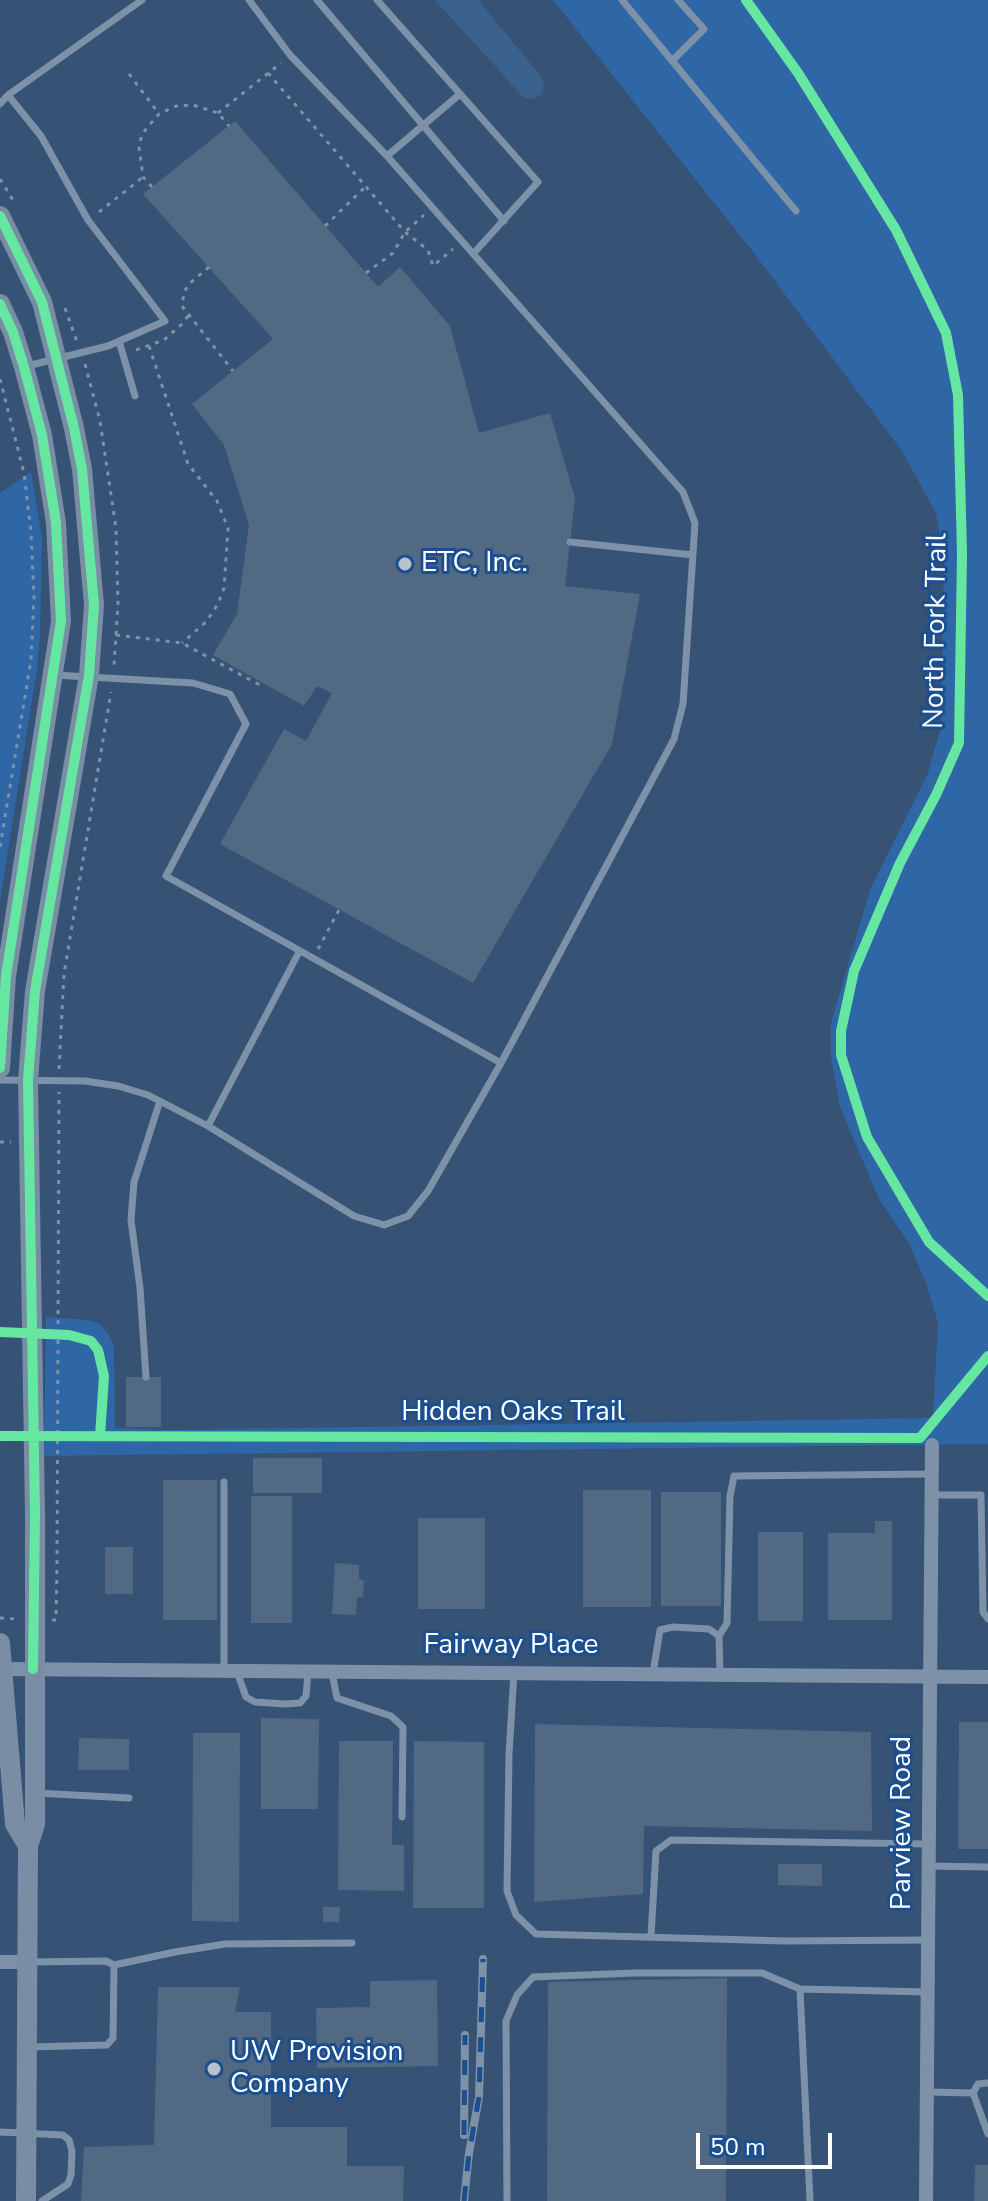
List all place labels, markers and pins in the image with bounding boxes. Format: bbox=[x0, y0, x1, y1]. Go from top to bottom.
place label: ETC, Inc. bbox=[421, 547, 528, 581]
marker: ETC, Inc. bbox=[396, 555, 414, 573]
place label: UW Provision Company bbox=[230, 2036, 403, 2102]
marker: UW Provision Company bbox=[205, 2060, 223, 2078]

